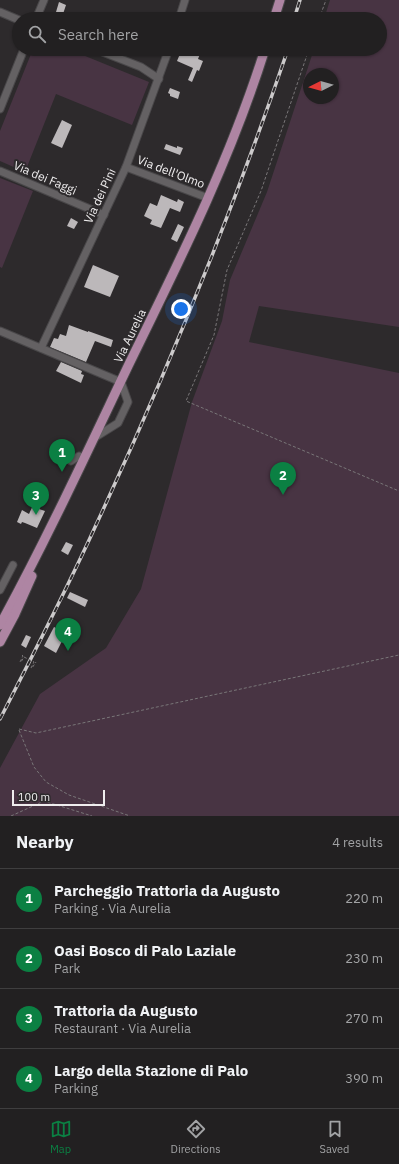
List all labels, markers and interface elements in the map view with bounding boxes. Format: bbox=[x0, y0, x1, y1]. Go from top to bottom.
search box bbox=[12, 12, 387, 56]
icon: search bbox=[26, 23, 48, 45]
text: Search here bbox=[58, 25, 138, 44]
north arrow bbox=[303, 68, 339, 104]
street label: Via dell'Olmo bbox=[135, 152, 207, 191]
street label: Via dei Faggi bbox=[11, 157, 79, 198]
street label: Via dei Pini bbox=[80, 166, 119, 226]
your location bbox=[171, 299, 191, 319]
street label: Via Aurelia bbox=[110, 306, 149, 365]
pin: 1 bbox=[49, 439, 75, 472]
pin: 2 bbox=[270, 462, 296, 495]
pin: 3 bbox=[23, 482, 49, 515]
pin: 4 bbox=[55, 618, 81, 651]
scale bar bbox=[12, 788, 105, 807]
text: 100 m bbox=[18, 790, 50, 804]
text: Nearby bbox=[16, 831, 74, 853]
text: 4 results bbox=[332, 834, 383, 851]
text: Parcheggio Trattoria da Augusto bbox=[54, 881, 280, 900]
text: 1 bbox=[25, 890, 33, 907]
text: 220 m bbox=[345, 890, 383, 907]
text: Parking · Via Aurelia bbox=[54, 900, 171, 917]
text: Oasi Bosco di Palo Laziale bbox=[54, 941, 236, 960]
text: 2 bbox=[25, 950, 33, 967]
text: 230 m bbox=[345, 950, 383, 967]
text: Park bbox=[54, 960, 80, 977]
text: Trattoria da Augusto bbox=[54, 1001, 198, 1020]
text: 3 bbox=[25, 1010, 33, 1027]
text: 270 m bbox=[345, 1010, 383, 1027]
text: Restaurant · Via Aurelia bbox=[54, 1020, 191, 1037]
text: Largo della Stazione di Palo bbox=[54, 1061, 248, 1080]
text: 4 bbox=[25, 1070, 33, 1087]
text: 390 m bbox=[345, 1070, 383, 1087]
text: Parking bbox=[54, 1080, 98, 1097]
tab: Map bbox=[50, 1118, 72, 1156]
tab: Directions bbox=[171, 1118, 221, 1156]
tab: Saved bbox=[320, 1118, 349, 1156]

